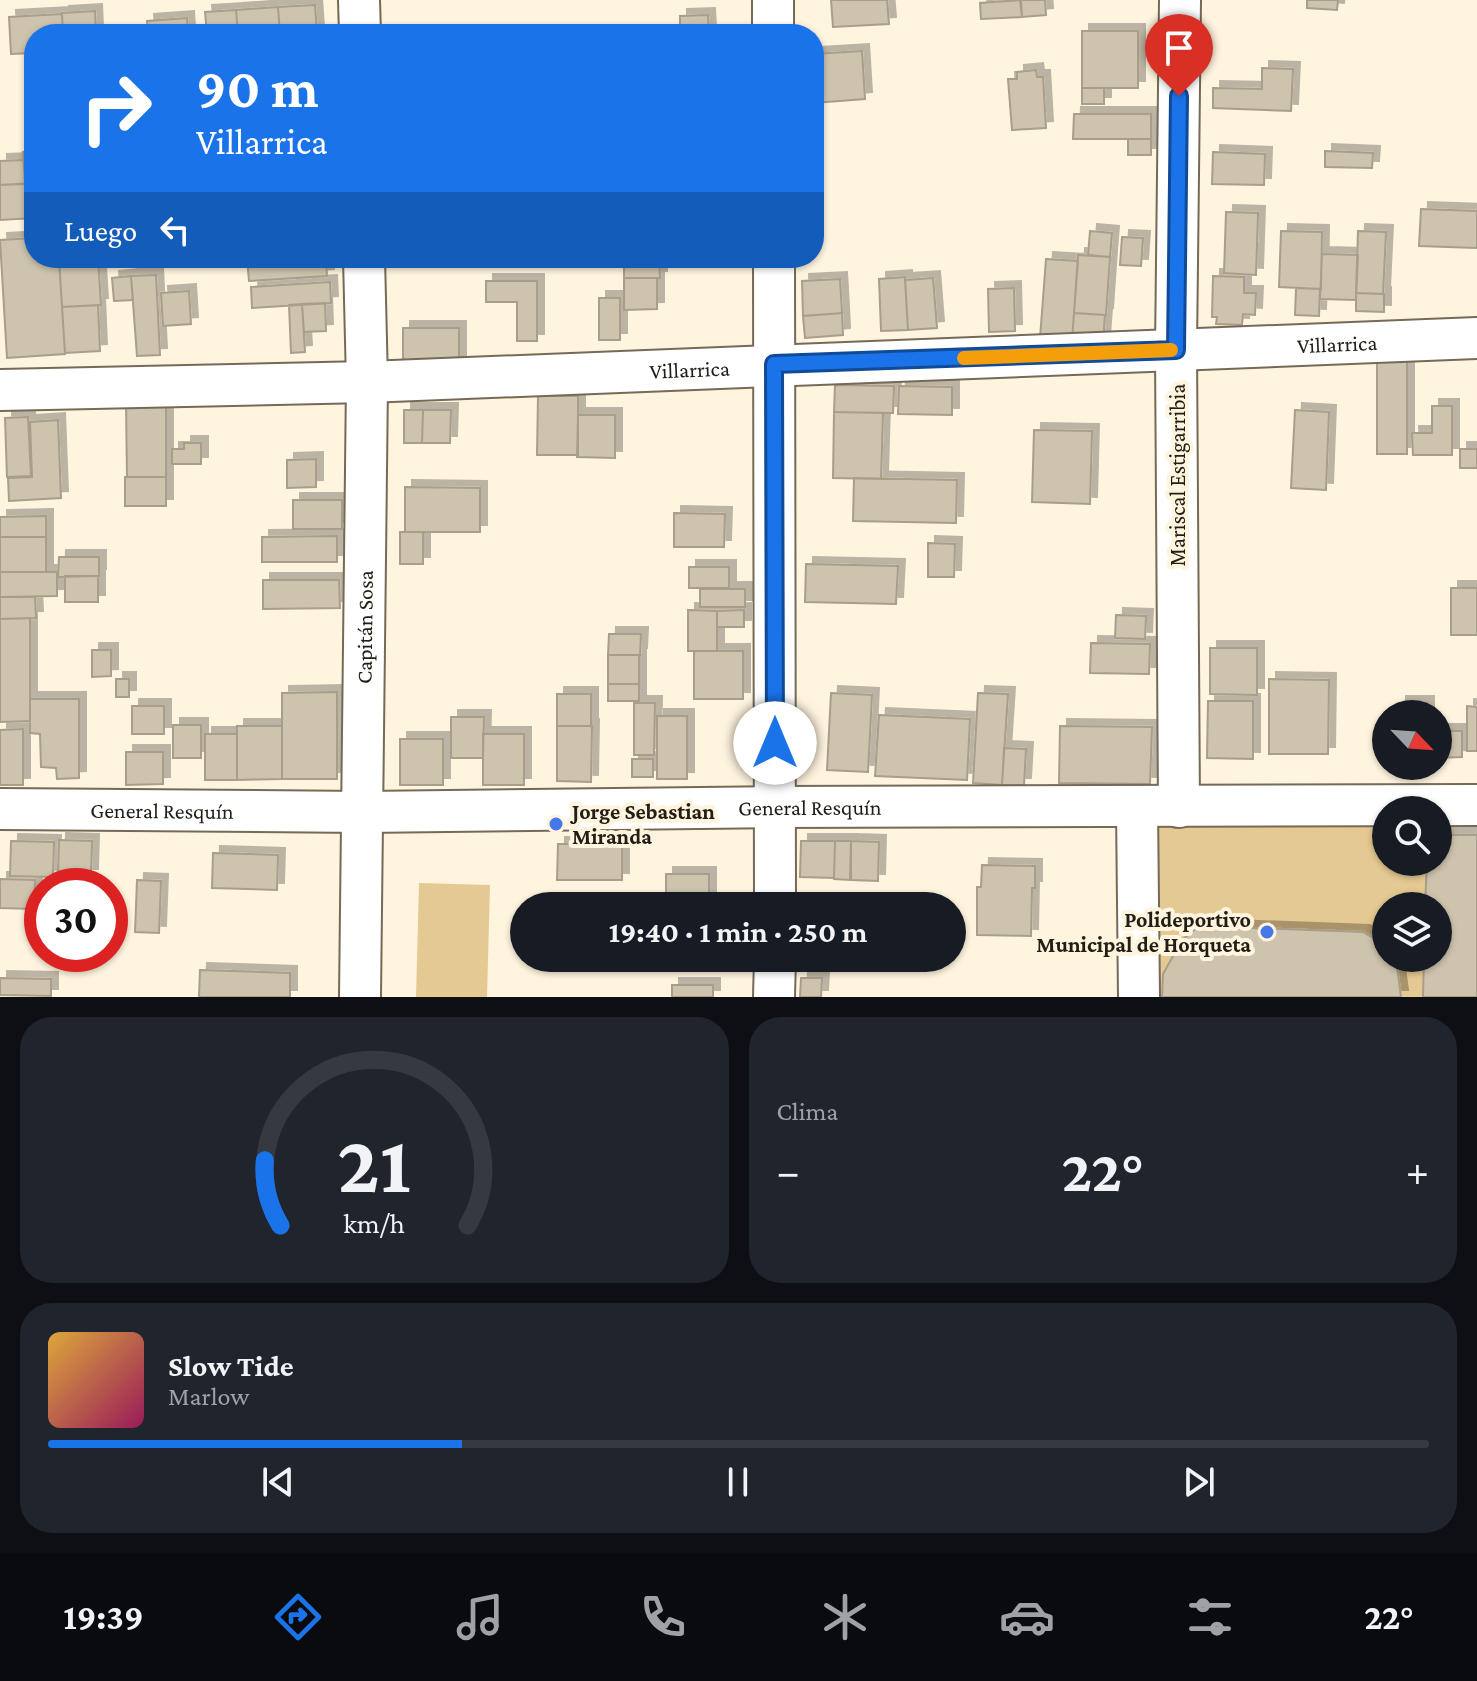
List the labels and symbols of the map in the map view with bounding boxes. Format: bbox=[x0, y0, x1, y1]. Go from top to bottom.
pin bbox=[1145, 14.0, 1213, 96]
street label: Villarrica bbox=[1296, 330, 1378, 358]
street label: Villarrica bbox=[649, 356, 730, 384]
street label: Mariscal Estigarribia bbox=[1165, 384, 1190, 566]
street label: Capitán Sosa bbox=[352, 570, 378, 684]
north arrow bbox=[1372, 700, 1452, 780]
position arrow bbox=[733, 701, 817, 785]
street label: General Resquín bbox=[738, 795, 882, 820]
street label: General Resquín bbox=[90, 798, 234, 824]
place label: Jorge Sebastian Miranda bbox=[570, 799, 715, 849]
marker: Jorge Sebastian Miranda bbox=[547, 815, 565, 833]
speed limit sign: 30 bbox=[24, 868, 128, 972]
place label: Polideportivo Municipal de Horqueta bbox=[1036, 907, 1251, 957]
marker: Polideportivo Municipal de Horqueta bbox=[1258, 923, 1276, 941]

